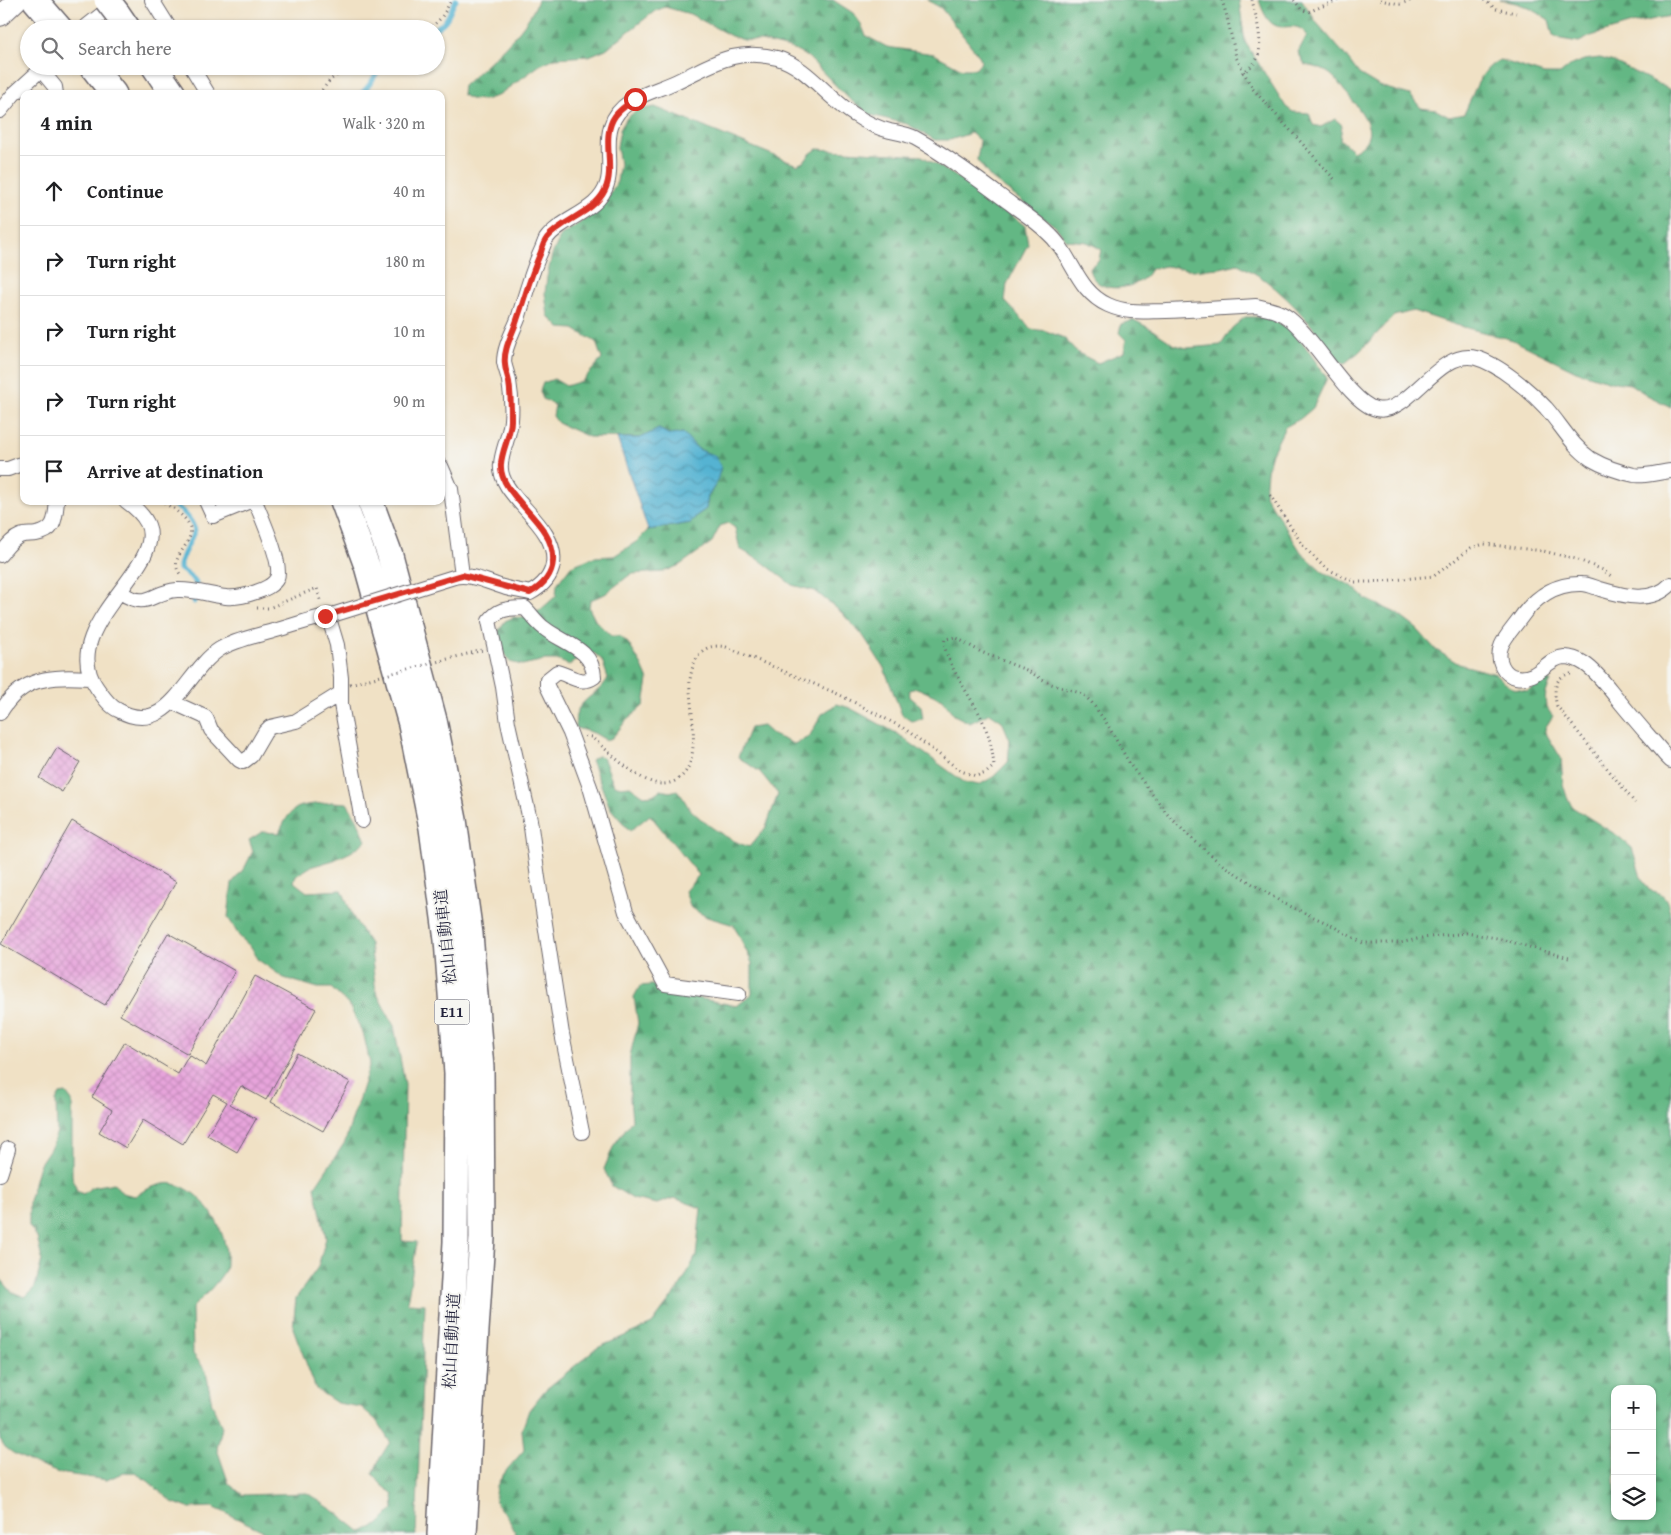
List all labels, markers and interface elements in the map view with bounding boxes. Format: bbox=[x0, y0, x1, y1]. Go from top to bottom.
search box bbox=[20, 20, 445, 75]
icon: search bbox=[38, 34, 66, 62]
text: Search here bbox=[78, 34, 172, 62]
route start bbox=[624, 88, 647, 111]
text: 4 min bbox=[40, 107, 92, 138]
text: Walk · 320 m bbox=[342, 111, 425, 135]
icon: ahead bbox=[40, 177, 68, 205]
text: Continue bbox=[87, 177, 164, 205]
text: 40 m bbox=[393, 179, 425, 203]
icon: right bbox=[40, 247, 68, 275]
text: Turn right bbox=[87, 247, 176, 275]
text: 180 m bbox=[385, 249, 425, 273]
icon: right bbox=[40, 317, 68, 345]
text: Turn right bbox=[87, 317, 176, 345]
text: 10 m bbox=[393, 319, 425, 343]
icon: right bbox=[40, 387, 68, 415]
text: Turn right bbox=[87, 387, 176, 415]
text: 90 m bbox=[393, 389, 425, 413]
icon: arrive bbox=[40, 457, 68, 485]
text: Arrive at destination bbox=[87, 457, 263, 485]
route end bbox=[314, 605, 337, 628]
street label: 松山自動車道 bbox=[428, 888, 462, 986]
road number: E11 bbox=[434, 1000, 470, 1024]
street label: 松山自動車道 bbox=[437, 1292, 465, 1390]
map controls bbox=[1611, 1385, 1656, 1520]
button: + bbox=[1611, 1385, 1656, 1430]
button: − bbox=[1611, 1430, 1656, 1475]
button: layers bbox=[1611, 1475, 1656, 1520]

